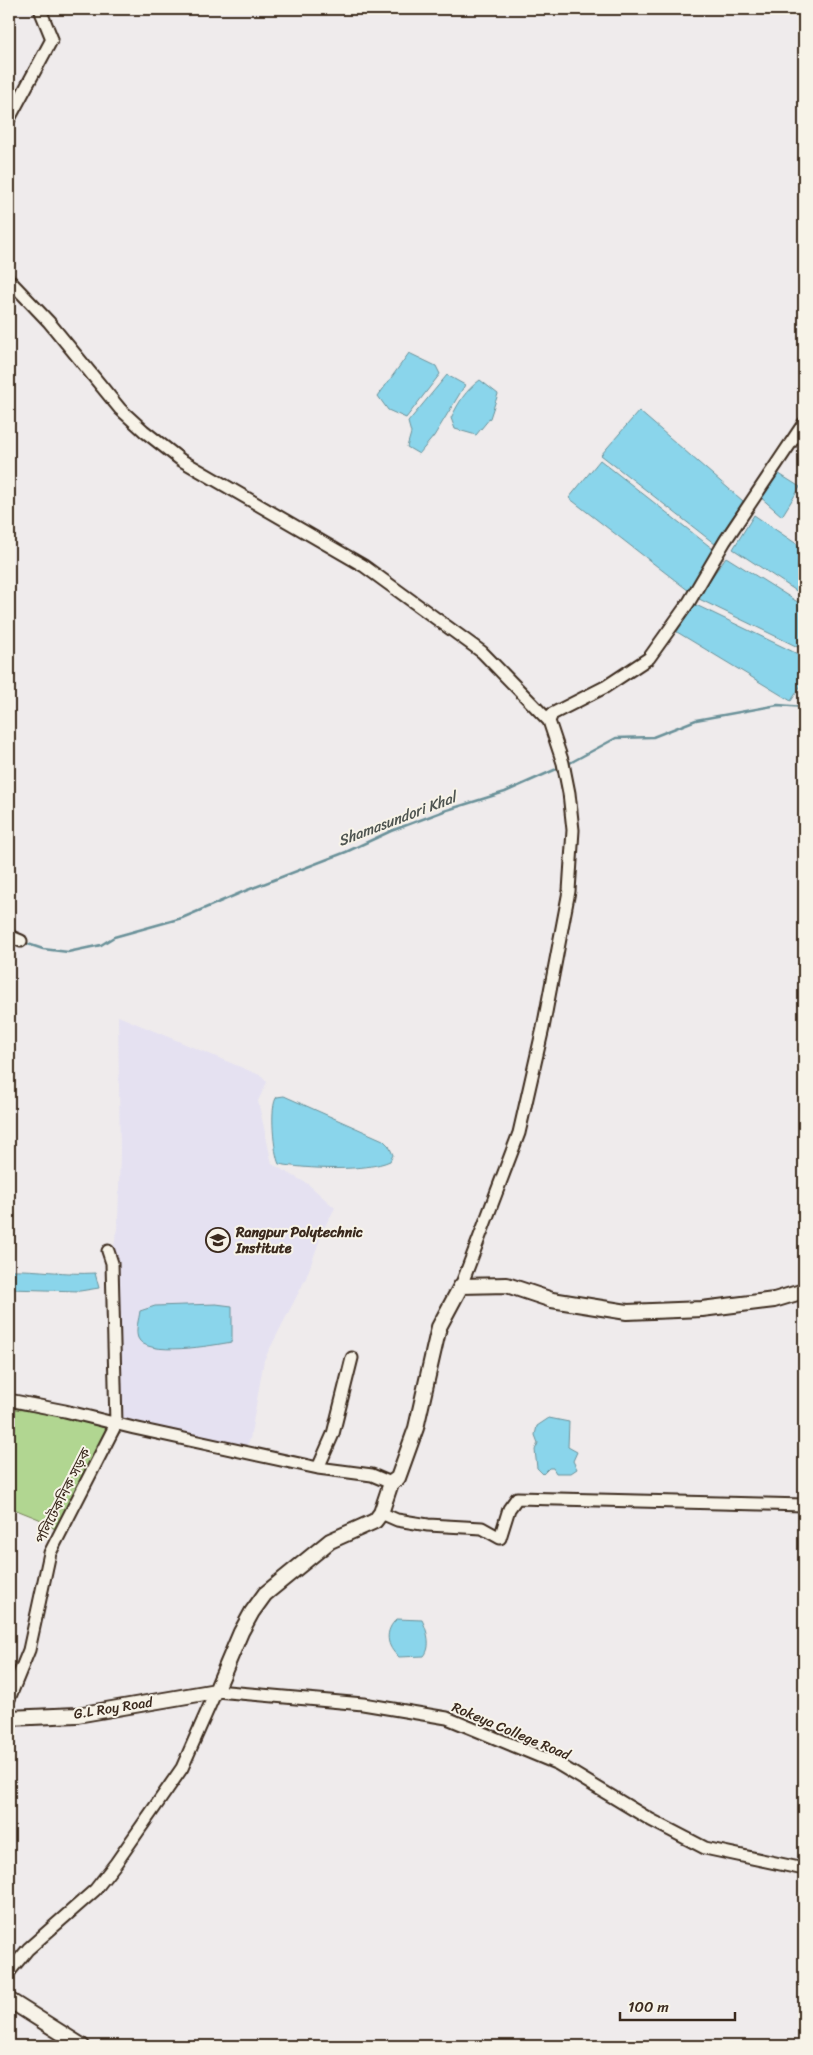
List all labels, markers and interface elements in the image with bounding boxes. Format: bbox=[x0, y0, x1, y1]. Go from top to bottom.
water label: Shamasundori Khal bbox=[334, 783, 463, 853]
place label: Rangpur Polytechnic Institute bbox=[235, 1220, 363, 1261]
school or university icon: Rangpur Polytechnic Institute bbox=[205, 1227, 231, 1253]
street label: পলিটেকনিক সড়ক bbox=[28, 1443, 98, 1548]
street label: G.L Roy Road bbox=[72, 1689, 156, 1727]
street label: Rokeya College Road bbox=[448, 1695, 576, 1768]
scale bar bbox=[620, 1990, 736, 2022]
text: 100 m bbox=[628, 1994, 669, 2020]

